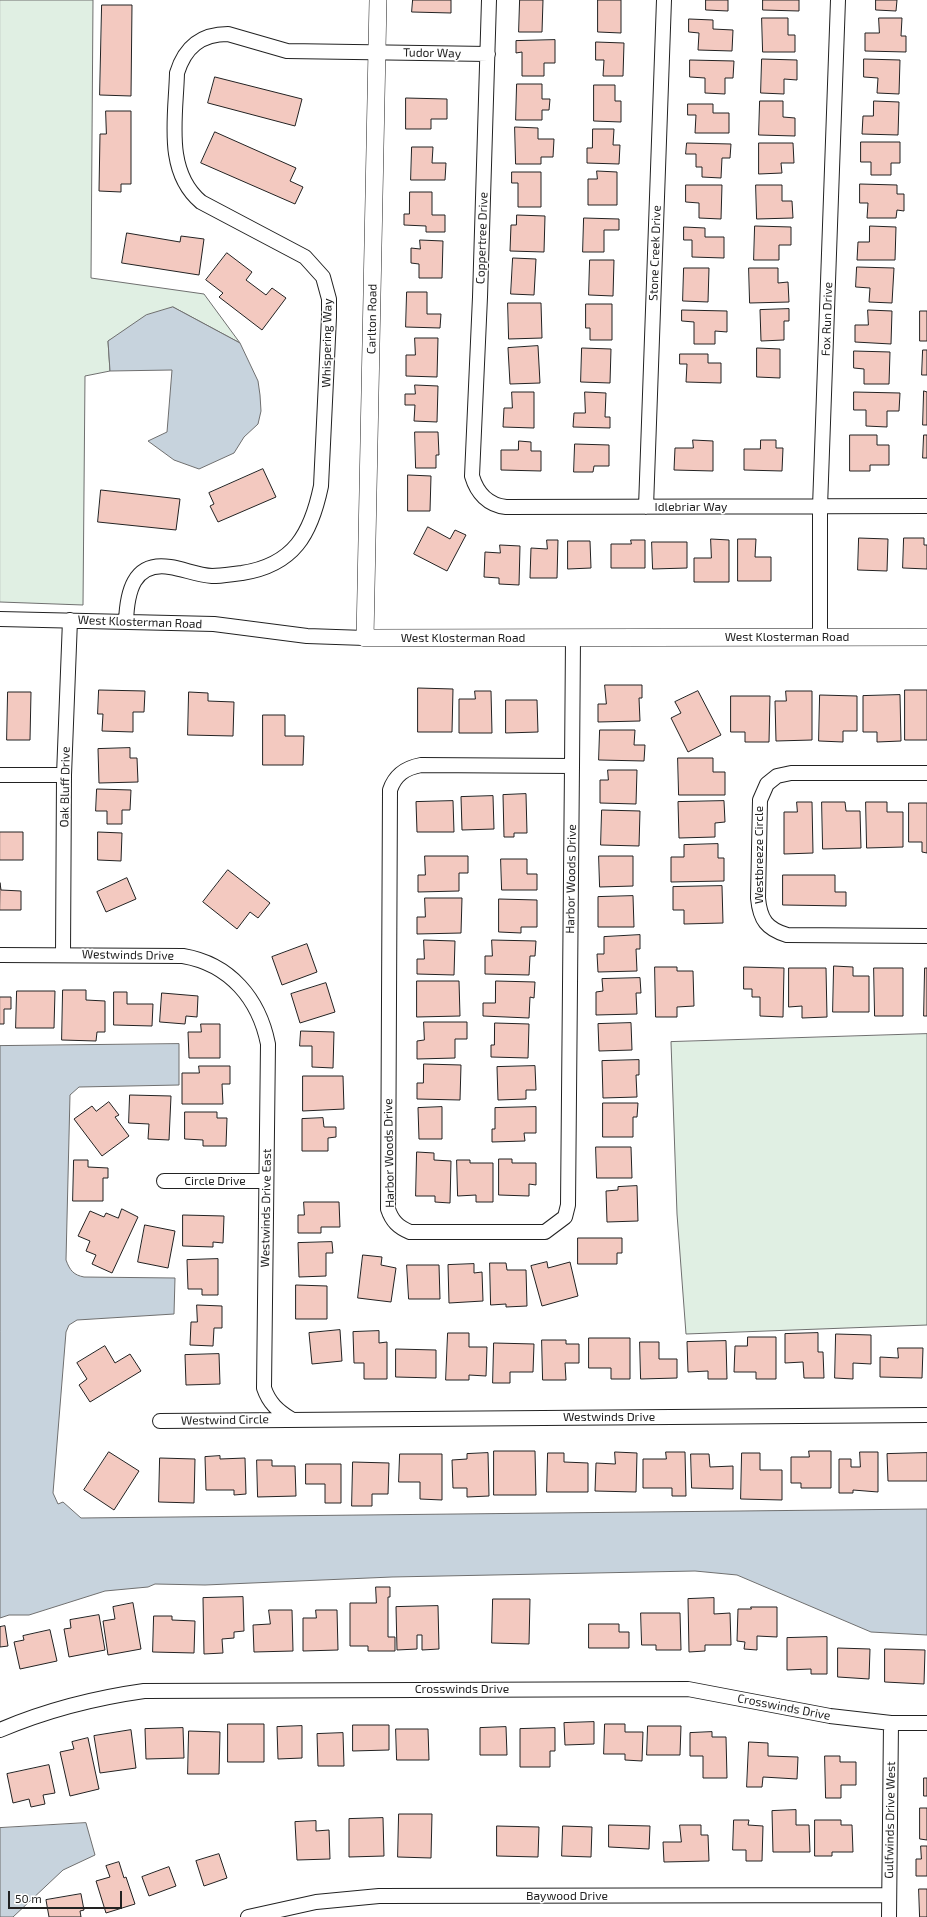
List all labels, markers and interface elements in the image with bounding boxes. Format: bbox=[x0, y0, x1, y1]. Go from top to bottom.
street label: Tudor Way bbox=[403, 45, 461, 61]
street label: Coppertree Drive bbox=[473, 192, 491, 284]
street label: Stone Creek Drive bbox=[646, 205, 664, 301]
street label: Fox Run Drive bbox=[819, 282, 835, 356]
street label: Carlton Road bbox=[364, 284, 380, 354]
street label: Whispering Way bbox=[319, 298, 335, 388]
street label: Idlebriar Way bbox=[655, 500, 727, 514]
street label: West Klosterman Road bbox=[77, 613, 203, 631]
street label: West Klosterman Road bbox=[725, 630, 849, 644]
street label: West Klosterman Road bbox=[401, 631, 525, 645]
street label: Oak Bluff Drive bbox=[57, 746, 73, 828]
street label: Westbreeze Circle bbox=[752, 806, 766, 904]
street label: Harbor Woods Drive bbox=[563, 824, 579, 934]
street label: Westwinds Drive bbox=[82, 947, 174, 963]
street label: Harbor Woods Drive bbox=[381, 1098, 397, 1208]
street label: Westwinds Drive East bbox=[258, 1148, 274, 1268]
street label: Circle Drive bbox=[184, 1174, 246, 1188]
street label: Westwinds Drive bbox=[563, 1410, 655, 1424]
street label: Westwind Circle bbox=[181, 1412, 269, 1428]
street label: Crosswinds Drive bbox=[415, 1682, 509, 1696]
street label: Crosswinds Drive bbox=[736, 1691, 832, 1723]
street label: Gulfwinds Drive West bbox=[882, 1761, 898, 1879]
scale bar bbox=[10, 1883, 124, 1909]
street label: Baywood Drive bbox=[526, 1889, 608, 1903]
text: 50 m bbox=[15, 1891, 42, 1905]

